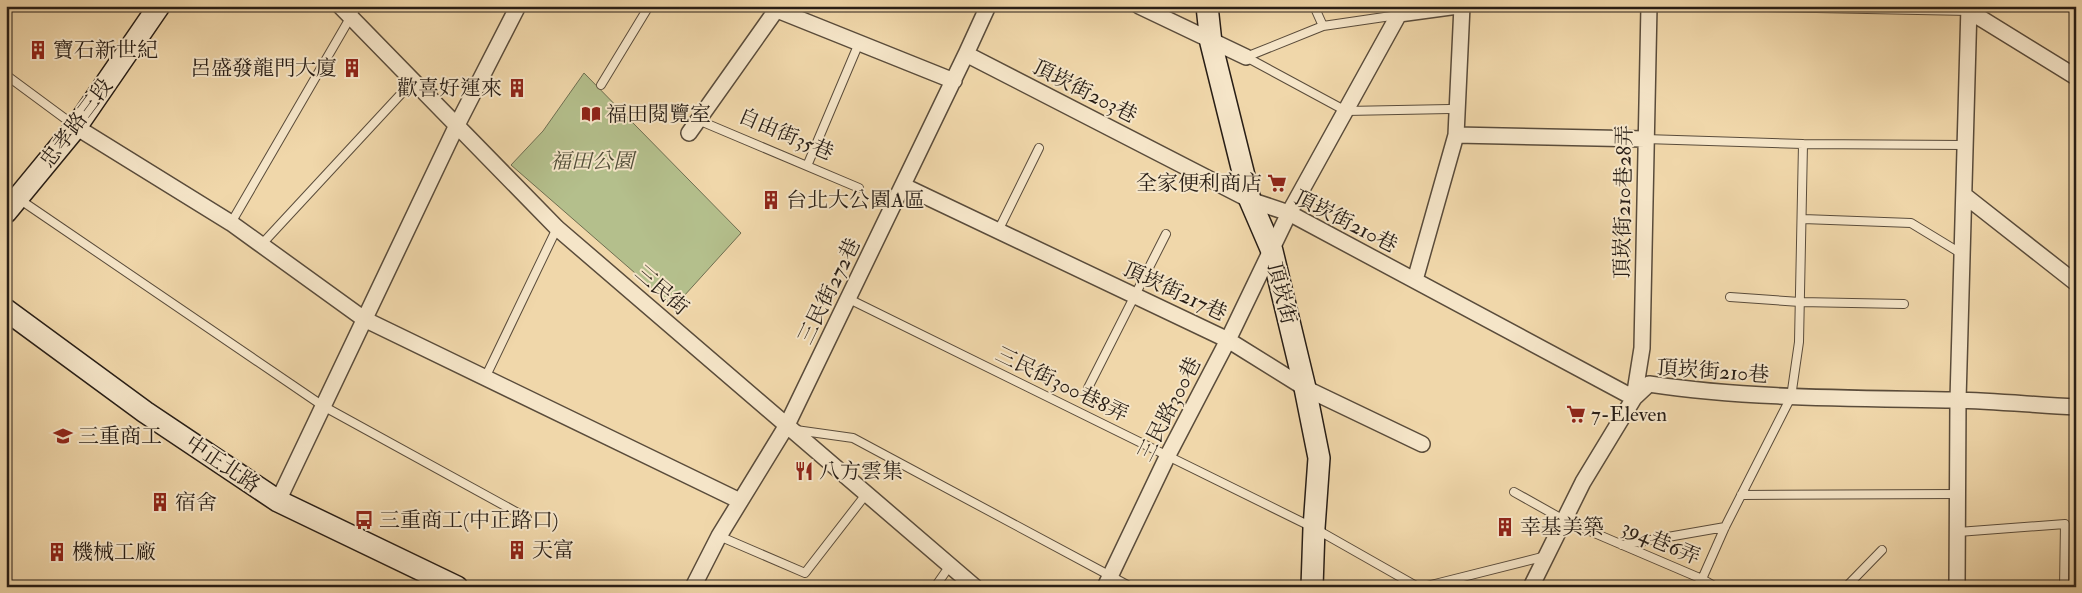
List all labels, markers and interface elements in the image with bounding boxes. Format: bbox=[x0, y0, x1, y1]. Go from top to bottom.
place label: 寶石新世紀 bbox=[53, 37, 158, 64]
building icon: 寶石新世紀 bbox=[27, 39, 49, 61]
street label: 頂崁街203巷 bbox=[1028, 54, 1141, 129]
place label: 呂盛發龍門大廈 bbox=[190, 55, 337, 82]
building icon: 呂盛發龍門大廈 bbox=[341, 57, 363, 79]
street label: 忠孝路三段 bbox=[34, 73, 119, 173]
place label: 歡喜好運來 bbox=[397, 75, 502, 102]
building icon: 歡喜好運來 bbox=[506, 77, 528, 99]
place label: 福田閱覽室 bbox=[606, 101, 711, 128]
street label: 自由街35巷 bbox=[734, 102, 838, 167]
library icon: 福田閱覽室 bbox=[580, 103, 602, 125]
street label: 頂崁街210巷28弄 bbox=[1609, 125, 1638, 279]
park label: 福田公園 bbox=[550, 148, 637, 175]
place label: 全家便利商店 bbox=[1136, 170, 1262, 197]
supermarket icon: 全家便利商店 bbox=[1266, 172, 1288, 194]
street label: 頂崁街210巷 bbox=[1289, 184, 1402, 259]
place label: 台北大公園A區 bbox=[786, 187, 925, 214]
building icon: 台北大公園A區 bbox=[760, 189, 782, 211]
street label: 三民街272巷 bbox=[792, 234, 867, 349]
street label: 頂崁街217巷 bbox=[1118, 256, 1231, 327]
street label: 頂崁街 bbox=[1261, 259, 1302, 327]
street label: 三民街 bbox=[629, 260, 694, 321]
street label: 三民街300巷8弄 bbox=[991, 341, 1133, 428]
street label: 三民路300巷 bbox=[1132, 352, 1207, 466]
street label: 頂崁街210巷 bbox=[1656, 354, 1770, 389]
place label: 7-Eleven bbox=[1591, 401, 1667, 428]
supermarket icon: 7-Eleven bbox=[1565, 403, 1587, 425]
place label: 三重商工 bbox=[78, 423, 162, 450]
school or university icon: 三重商工 bbox=[52, 425, 74, 447]
street label: 中正北路 bbox=[180, 430, 265, 499]
place label: 八方雲集 bbox=[819, 458, 903, 485]
restaurant icon: 八方雲集 bbox=[793, 460, 815, 482]
place label: 宿舍 bbox=[175, 489, 217, 516]
building icon: 宿舍 bbox=[149, 491, 171, 513]
place label: 三重商工(中正路口) bbox=[379, 507, 558, 534]
bus stop icon: 三重商工(中正路口) bbox=[353, 509, 375, 531]
place label: 幸基美築 bbox=[1520, 514, 1604, 541]
street label: 394巷6弄 bbox=[1617, 514, 1704, 571]
building icon: 幸基美築 bbox=[1494, 516, 1516, 538]
place label: 天富 bbox=[532, 537, 574, 564]
place label: 機械工廠 bbox=[72, 539, 156, 566]
building icon: 天富 bbox=[506, 539, 528, 561]
building icon: 機械工廠 bbox=[46, 541, 68, 563]

